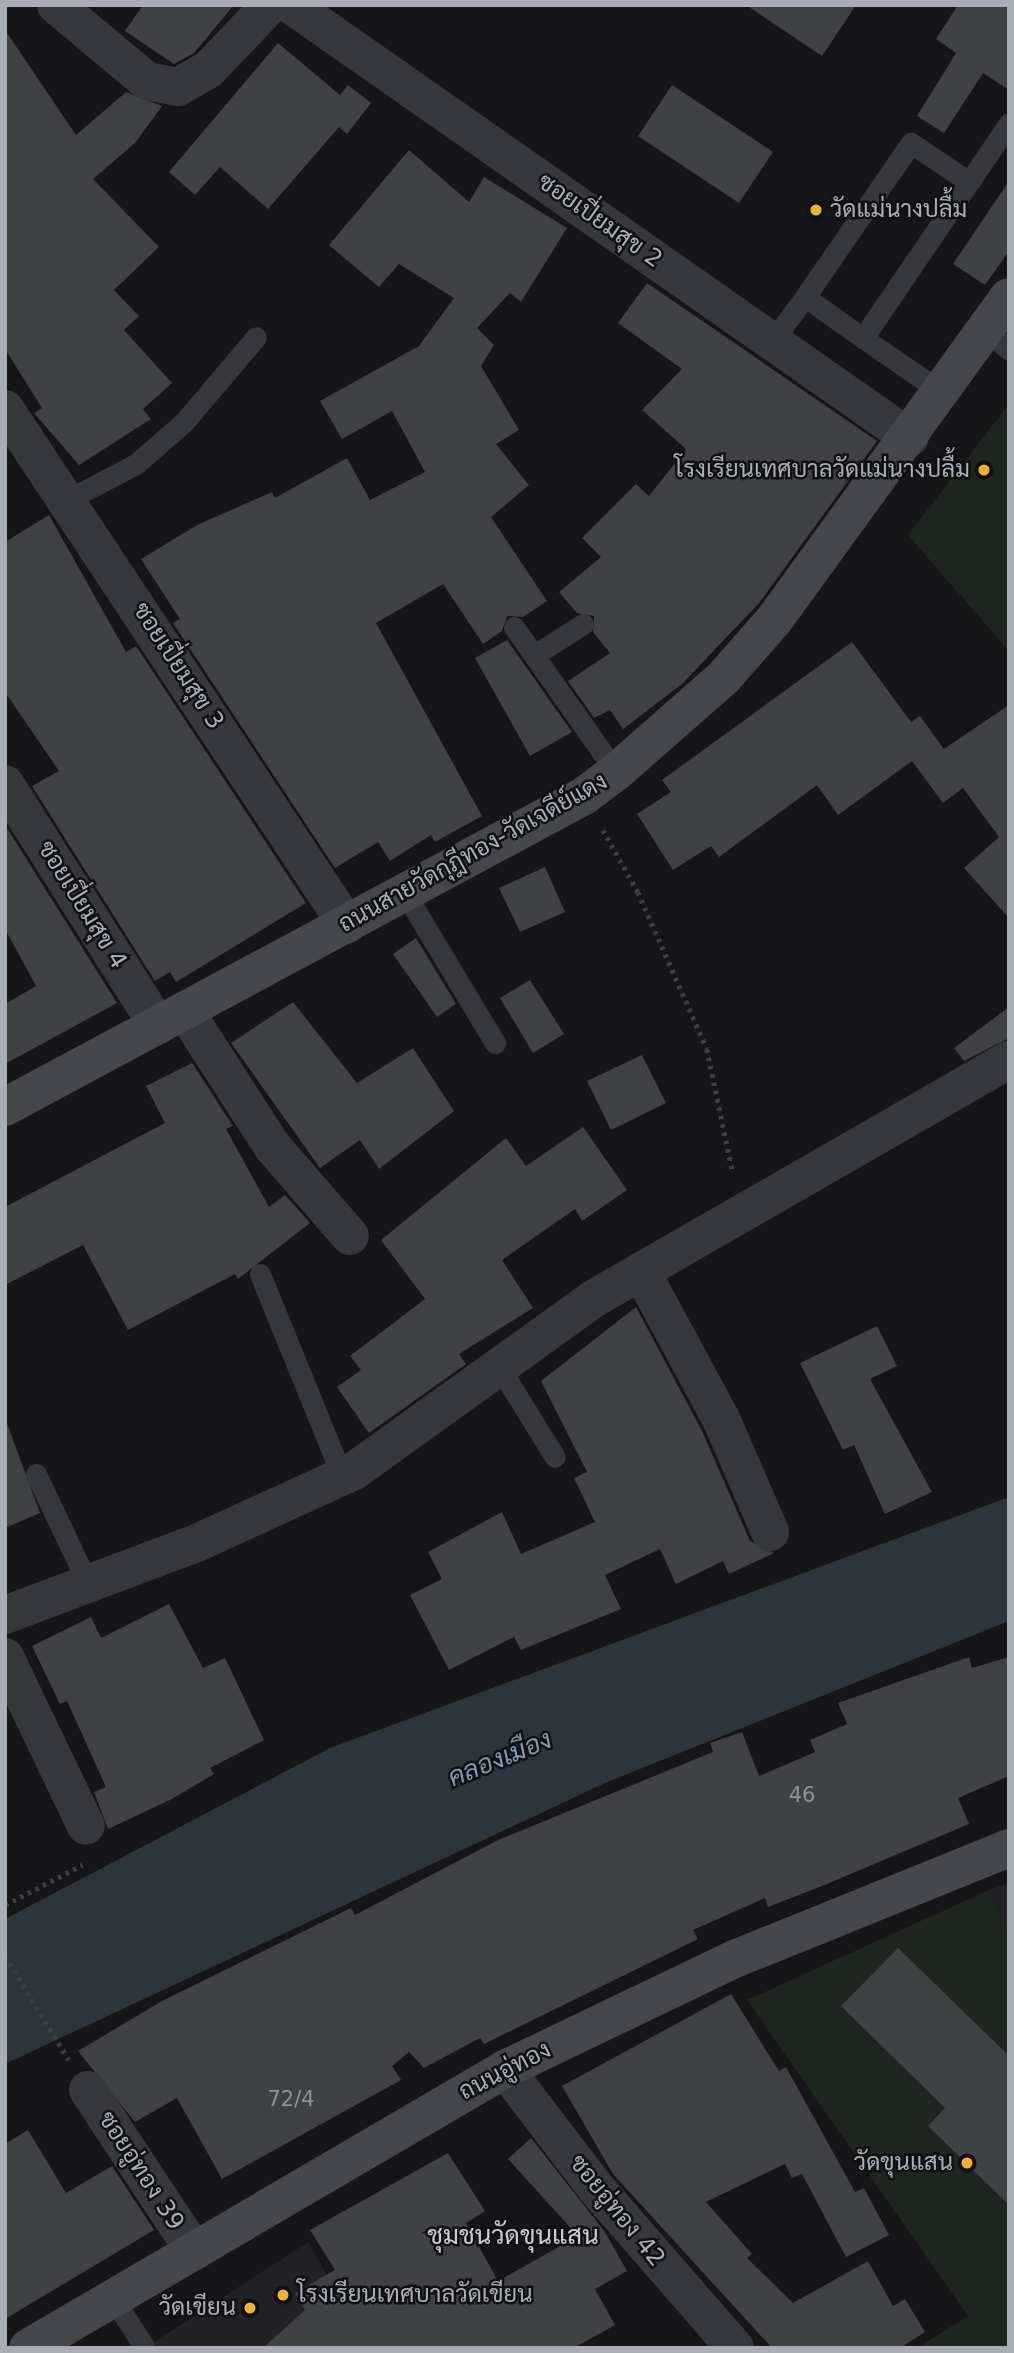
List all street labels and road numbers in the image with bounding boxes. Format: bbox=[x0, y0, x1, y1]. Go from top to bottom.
street label: ซอยเปี่ยมสุข 2 bbox=[532, 168, 668, 274]
street label: ซอยเปี่ยมสุข 3 bbox=[126, 597, 230, 735]
street label: ถนนสายวัดกุฎีทอง-วัดเจดีย์แดง bbox=[334, 767, 612, 939]
street label: ซอยเปี่ยมสุข 4 bbox=[31, 836, 133, 974]
street label: ถนนอู่ทอง bbox=[454, 2036, 556, 2106]
street label: ซอยอู่ทอง 39 bbox=[92, 2106, 190, 2236]
street label: ซอยอู่ทอง 42 bbox=[563, 2149, 671, 2273]

